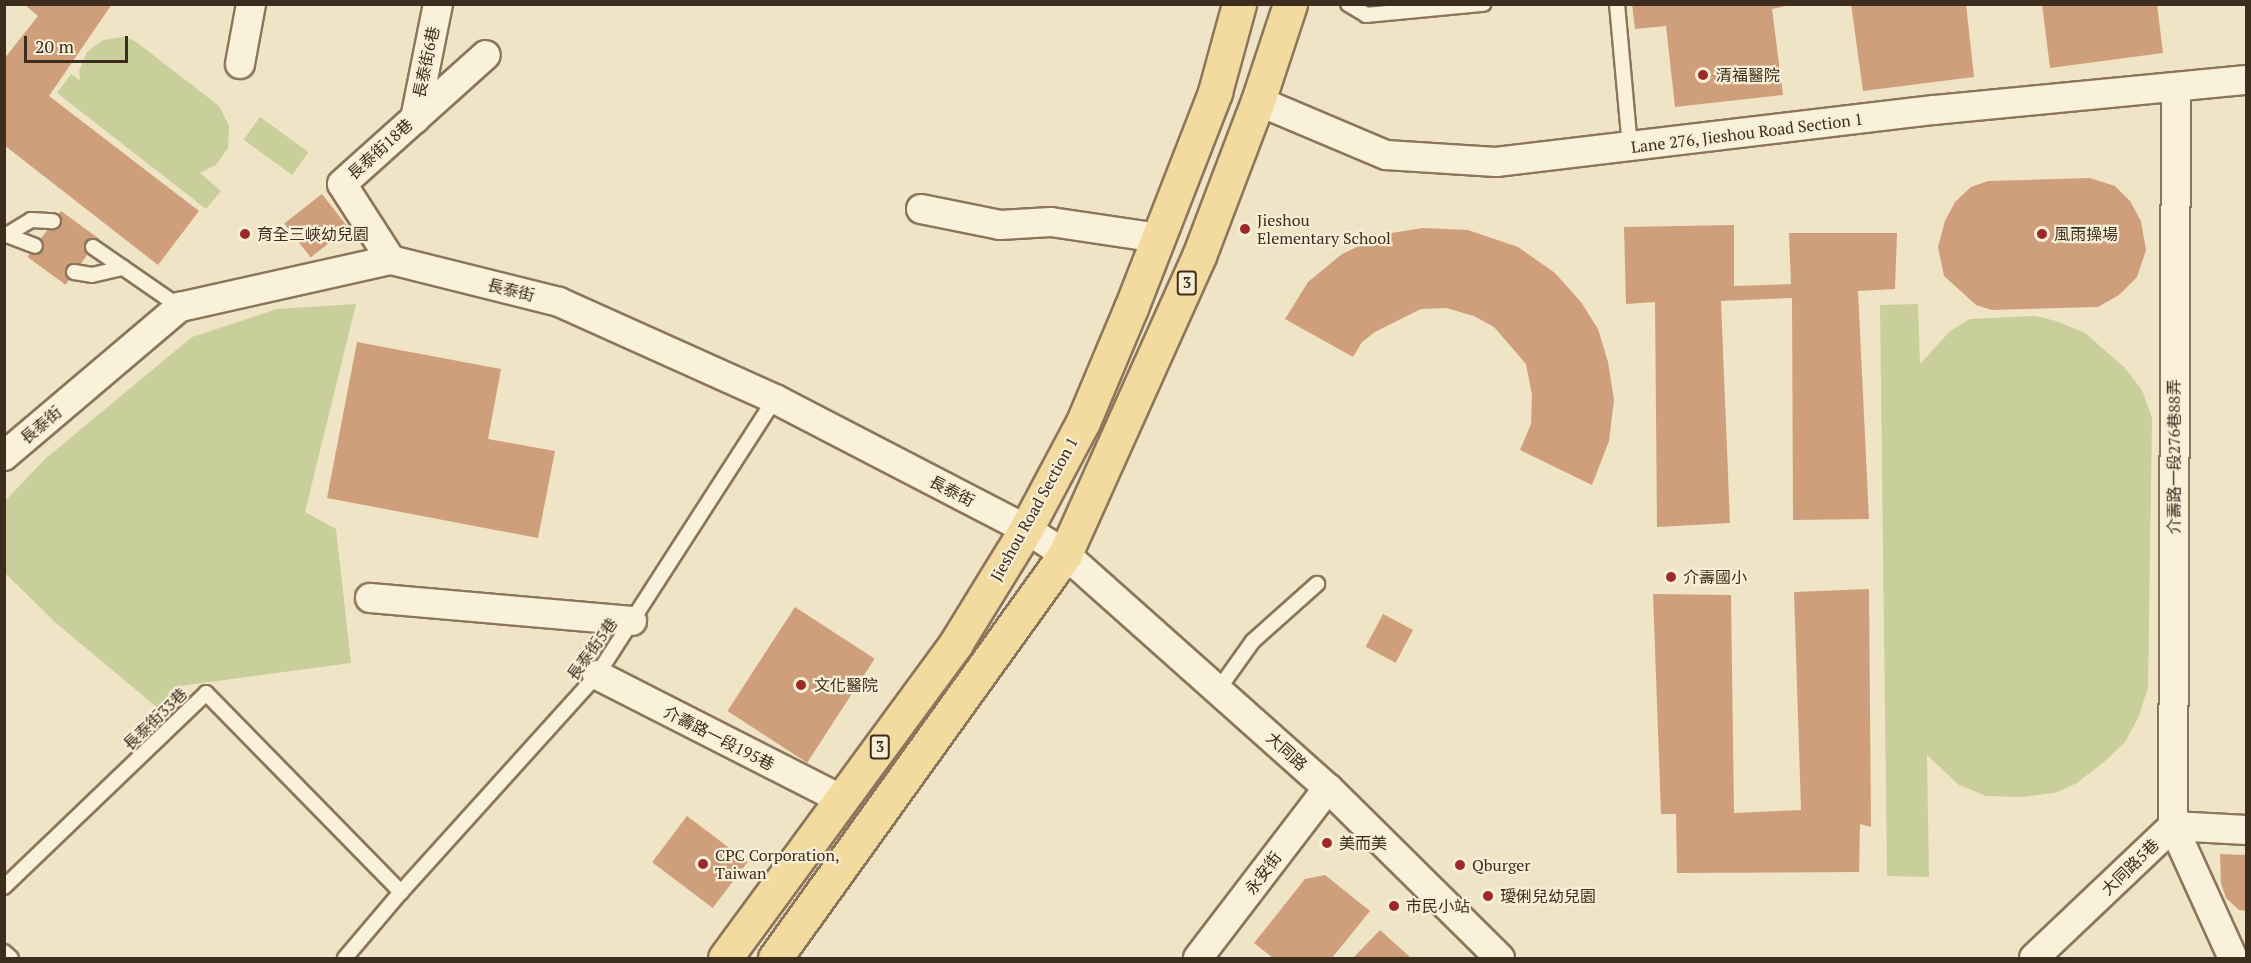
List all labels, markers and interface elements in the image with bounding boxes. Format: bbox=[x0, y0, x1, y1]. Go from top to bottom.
scale bar bbox=[27, 24, 130, 62]
street label: 長泰街6巷 bbox=[409, 25, 443, 99]
text: 20 m bbox=[35, 34, 74, 58]
place label: 清福醫院 bbox=[1716, 65, 1780, 85]
marker: 清福醫院 bbox=[1694, 66, 1712, 84]
street label: Lane 276, Jieshou Road Section 1 bbox=[1630, 109, 1864, 157]
street label: 長泰街18巷 bbox=[343, 115, 417, 183]
place label: Jieshou Elementary School bbox=[1257, 210, 1391, 248]
marker: Jieshou Elementary School bbox=[1238, 222, 1252, 236]
place label: 育全三峽幼兒園 bbox=[257, 224, 369, 244]
place label: 風雨操場 bbox=[2054, 224, 2118, 244]
marker: 育全三峽幼兒園 bbox=[238, 227, 252, 241]
marker: 風雨操場 bbox=[2035, 227, 2049, 241]
road number: 3 bbox=[1176, 271, 1198, 295]
street label: 長泰街 bbox=[485, 275, 537, 305]
street label: 介壽路一段276巷88弄 bbox=[2164, 380, 2184, 534]
street label: 長泰街 bbox=[16, 402, 66, 448]
street label: Jieshou Road Section 1 bbox=[986, 434, 1082, 584]
street label: 長泰街 bbox=[926, 472, 978, 510]
place label: 介壽國小 bbox=[1683, 567, 1747, 587]
marker: 介壽國小 bbox=[1664, 570, 1678, 584]
street label: 長泰街5巷 bbox=[563, 614, 621, 684]
place label: 文化醫院 bbox=[814, 675, 878, 695]
marker: 文化醫院 bbox=[792, 676, 810, 694]
street label: 長泰街33巷 bbox=[119, 684, 191, 754]
street label: 介壽路一段195巷 bbox=[660, 702, 778, 774]
street label: 大同路 bbox=[1263, 728, 1311, 774]
road number: 3 bbox=[870, 735, 890, 759]
place label: 美而美 bbox=[1339, 833, 1387, 853]
street label: 大同路5巷 bbox=[2097, 835, 2163, 899]
marker: 美而美 bbox=[1320, 836, 1334, 850]
place label: CPC Corporation, Taiwan bbox=[715, 845, 839, 883]
street label: 永安街 bbox=[1241, 848, 1285, 898]
place label: Qburger bbox=[1472, 855, 1530, 875]
marker: CPC Corporation, Taiwan bbox=[696, 857, 710, 871]
marker: Qburger bbox=[1453, 858, 1467, 872]
place label: 璦俐兒幼兒園 bbox=[1500, 886, 1596, 906]
marker: 璦俐兒幼兒園 bbox=[1481, 889, 1495, 903]
place label: 市民小站 bbox=[1406, 896, 1470, 916]
marker: 市民小站 bbox=[1387, 899, 1401, 913]

